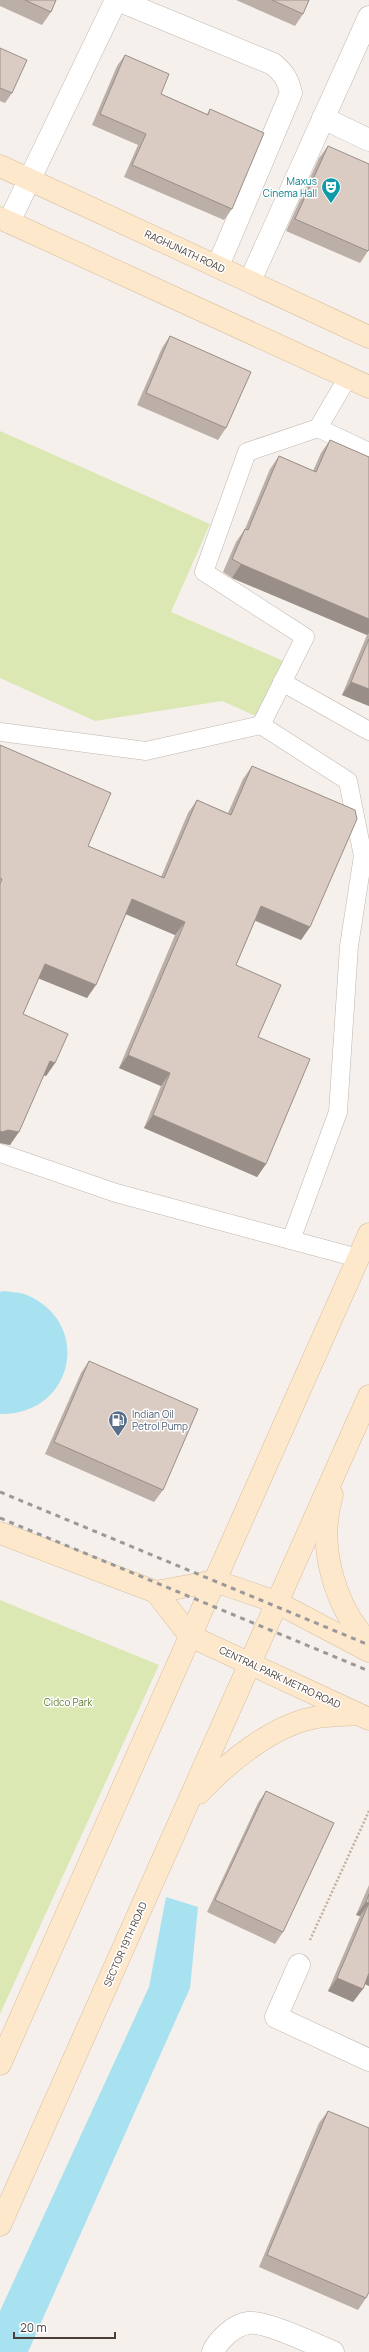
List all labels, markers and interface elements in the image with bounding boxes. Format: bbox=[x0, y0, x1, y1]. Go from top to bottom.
place label: Maxus Cinema Hall bbox=[263, 174, 317, 200]
theatre icon: Maxus Cinema Hall bbox=[320, 176, 342, 204]
street label: RAGHUNATH ROAD bbox=[143, 226, 228, 276]
place label: Indian Oil Petrol Pump bbox=[132, 1407, 188, 1433]
fuel station icon: Indian Oil Petrol Pump bbox=[107, 1409, 129, 1437]
street label: CENTRAL PARK METRO ROAD bbox=[217, 1643, 343, 1712]
park label: Cidco Park bbox=[44, 1695, 93, 1709]
street label: SECTOR 19TH ROAD bbox=[100, 1899, 150, 1989]
scale bar bbox=[14, 2314, 115, 2340]
text: 20 m bbox=[20, 2319, 47, 2336]

